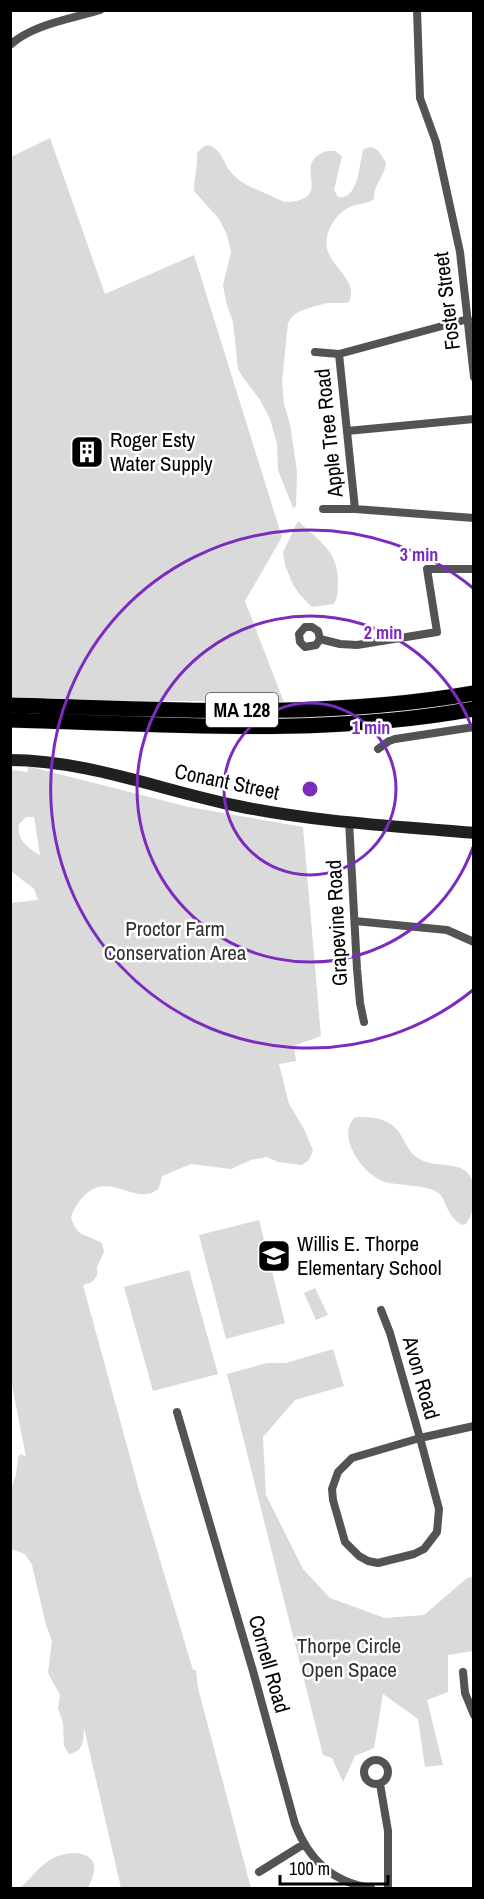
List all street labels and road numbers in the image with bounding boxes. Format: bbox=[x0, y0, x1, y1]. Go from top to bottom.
street label: Foster Street bbox=[426, 250, 467, 352]
street label: Apple Tree Road bbox=[307, 367, 350, 500]
road number: MA 128 bbox=[206, 693, 278, 727]
street label: Conant Street bbox=[172, 756, 282, 807]
street label: Grapevine Road bbox=[319, 859, 354, 987]
street label: Avon Road bbox=[396, 1332, 447, 1423]
street label: Cornell Road bbox=[242, 1612, 297, 1716]

